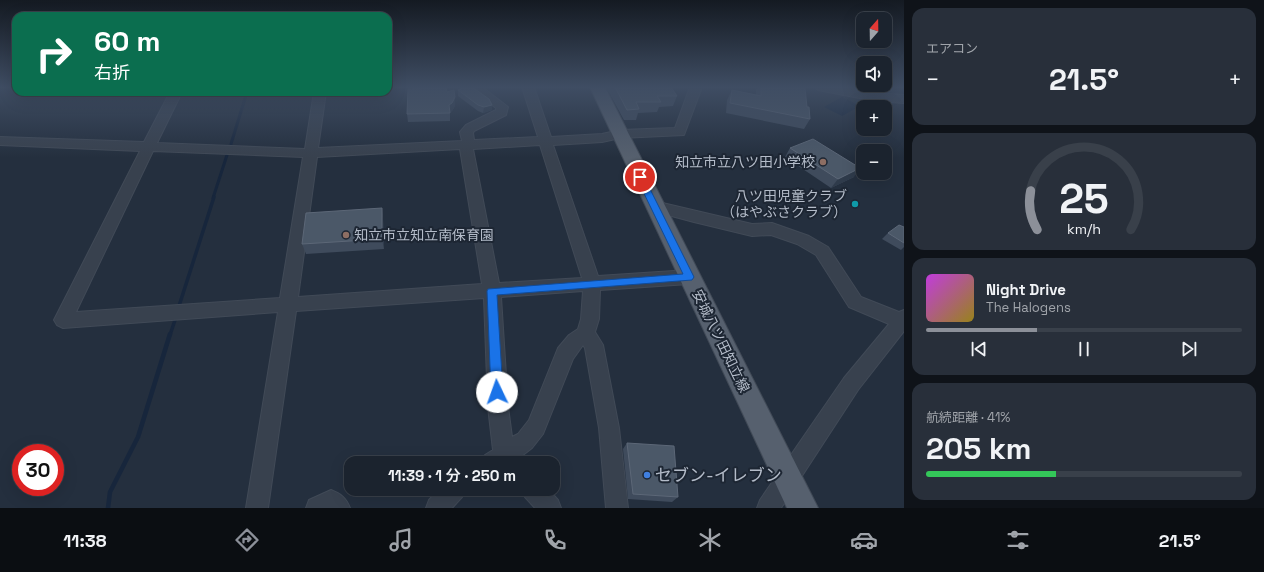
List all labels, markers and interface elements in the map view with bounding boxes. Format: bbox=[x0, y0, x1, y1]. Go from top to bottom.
north arrow bbox=[856, 12, 892, 48]
map controls bbox=[856, 12, 892, 180]
text: 60 m bbox=[94, 23, 160, 59]
icon: right bbox=[28, 28, 80, 80]
text: エアコン bbox=[926, 40, 978, 57]
button: sound bbox=[856, 56, 892, 92]
text: 21.5° bbox=[1049, 60, 1119, 99]
text: 右折 bbox=[94, 61, 130, 84]
text: − bbox=[926, 65, 940, 93]
text: + bbox=[1228, 65, 1242, 93]
button: + bbox=[856, 100, 892, 136]
button: − bbox=[856, 144, 892, 180]
place label: 知立市立八ツ田小学校 bbox=[675, 153, 815, 171]
marker: 知立市立八ツ田小学校 bbox=[818, 157, 828, 167]
pin bbox=[623, 160, 657, 194]
icon: arrive bbox=[629, 166, 651, 188]
text: 25 bbox=[1059, 171, 1109, 224]
place label: 八ツ田児童クラブ （はやぶさクラブ） bbox=[721, 187, 847, 221]
marker: 八ツ田児童クラブ （はやぶさクラブ） bbox=[850, 199, 860, 209]
text: km/h bbox=[1067, 219, 1101, 237]
place label: 知立市立知立南保育園 bbox=[354, 226, 494, 244]
marker: 知立市立知立南保育園 bbox=[341, 230, 351, 240]
text: Night Drive bbox=[986, 280, 1066, 299]
street label: 安城八ツ田知立線 bbox=[688, 287, 754, 395]
text: The Halogens bbox=[986, 299, 1071, 316]
icon: previous bbox=[968, 338, 990, 360]
icon: pause bbox=[1073, 338, 1095, 360]
icon: next bbox=[1178, 338, 1200, 360]
position arrow bbox=[476, 371, 518, 413]
text: 航続距離 · 41% bbox=[926, 409, 1010, 426]
text: 205 km bbox=[926, 429, 1031, 468]
speed limit sign: 30 bbox=[12, 444, 64, 496]
place label: セブン-イレブン bbox=[655, 464, 782, 486]
text: 11:39 · 1 分 · 250 m bbox=[388, 466, 516, 485]
marker: セブン-イレブン bbox=[642, 470, 652, 480]
icon: directions bbox=[233, 526, 261, 554]
icon: music bbox=[387, 526, 415, 554]
icon: phone bbox=[541, 526, 569, 554]
icon: climate bbox=[696, 526, 724, 554]
icon: car bbox=[850, 526, 878, 554]
icon: filters bbox=[1004, 526, 1032, 554]
text: 11:38 bbox=[63, 529, 107, 552]
text: 21.5° bbox=[1159, 529, 1201, 552]

